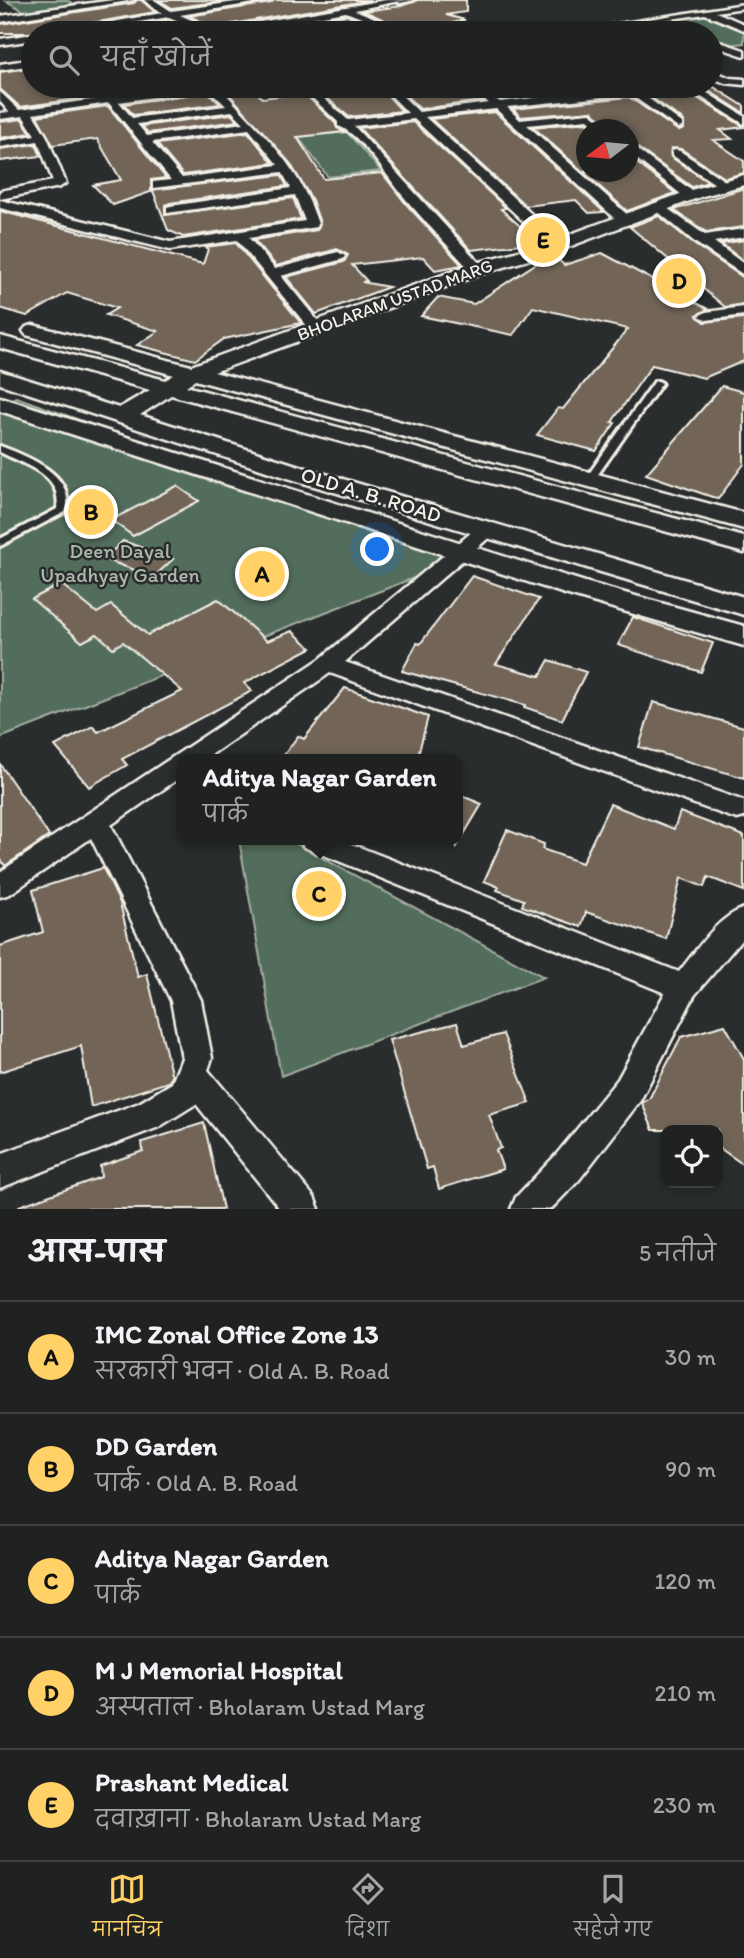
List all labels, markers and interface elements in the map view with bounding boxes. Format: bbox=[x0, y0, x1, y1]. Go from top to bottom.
search box bbox=[21, 21, 723, 98]
icon: search bbox=[45, 41, 83, 79]
text: यहाँ खोजें bbox=[101, 41, 212, 73]
north arrow bbox=[576, 119, 639, 182]
pin: E bbox=[520, 214, 566, 266]
street label: BHOLARAM USTAD MARG bbox=[294, 254, 496, 346]
pin: D bbox=[656, 255, 702, 307]
street label: OLD A. B. ROAD bbox=[298, 461, 444, 528]
pin: B bbox=[68, 486, 114, 538]
your location bbox=[360, 532, 394, 566]
park label: Deen Dayal Upadhyay Garden bbox=[40, 538, 200, 587]
pin: A bbox=[239, 548, 285, 600]
popup bbox=[176, 754, 463, 845]
text: Aditya Nagar Garden bbox=[203, 761, 436, 793]
text: पार्क bbox=[203, 800, 248, 828]
pin: C bbox=[296, 868, 342, 920]
map controls bbox=[660, 1125, 723, 1188]
button: locate bbox=[660, 1125, 723, 1188]
text: आस-पास bbox=[28, 1233, 165, 1270]
text: 5 नतीजे bbox=[639, 1239, 716, 1267]
text: IMC Zonal Office Zone 13 bbox=[95, 1318, 379, 1350]
text: A bbox=[44, 1343, 58, 1371]
text: 30 m bbox=[665, 1343, 716, 1371]
text: सरकारी भवन · Old A. B. Road bbox=[95, 1357, 390, 1385]
text: DD Garden bbox=[95, 1430, 217, 1462]
text: B bbox=[44, 1455, 58, 1483]
text: 90 m bbox=[665, 1455, 716, 1483]
text: पार्क · Old A. B. Road bbox=[95, 1469, 298, 1497]
text: Aditya Nagar Garden bbox=[95, 1542, 329, 1574]
text: C bbox=[44, 1567, 58, 1595]
text: 120 m bbox=[655, 1567, 716, 1595]
text: पार्क bbox=[95, 1581, 140, 1609]
text: M J Memorial Hospital bbox=[95, 1654, 343, 1686]
text: D bbox=[43, 1679, 59, 1707]
text: 210 m bbox=[655, 1679, 716, 1707]
text: अस्पताल · Bholaram Ustad Marg bbox=[95, 1693, 425, 1721]
text: Prashant Medical bbox=[95, 1766, 288, 1798]
text: E bbox=[45, 1791, 57, 1819]
text: 230 m bbox=[653, 1791, 716, 1819]
text: दवाख़ाना · Bholaram Ustad Marg bbox=[95, 1805, 421, 1833]
tab: मानचित्र bbox=[92, 1870, 162, 1950]
tab: दिशा bbox=[346, 1870, 389, 1950]
tab: सहेजे गए bbox=[574, 1870, 652, 1950]

